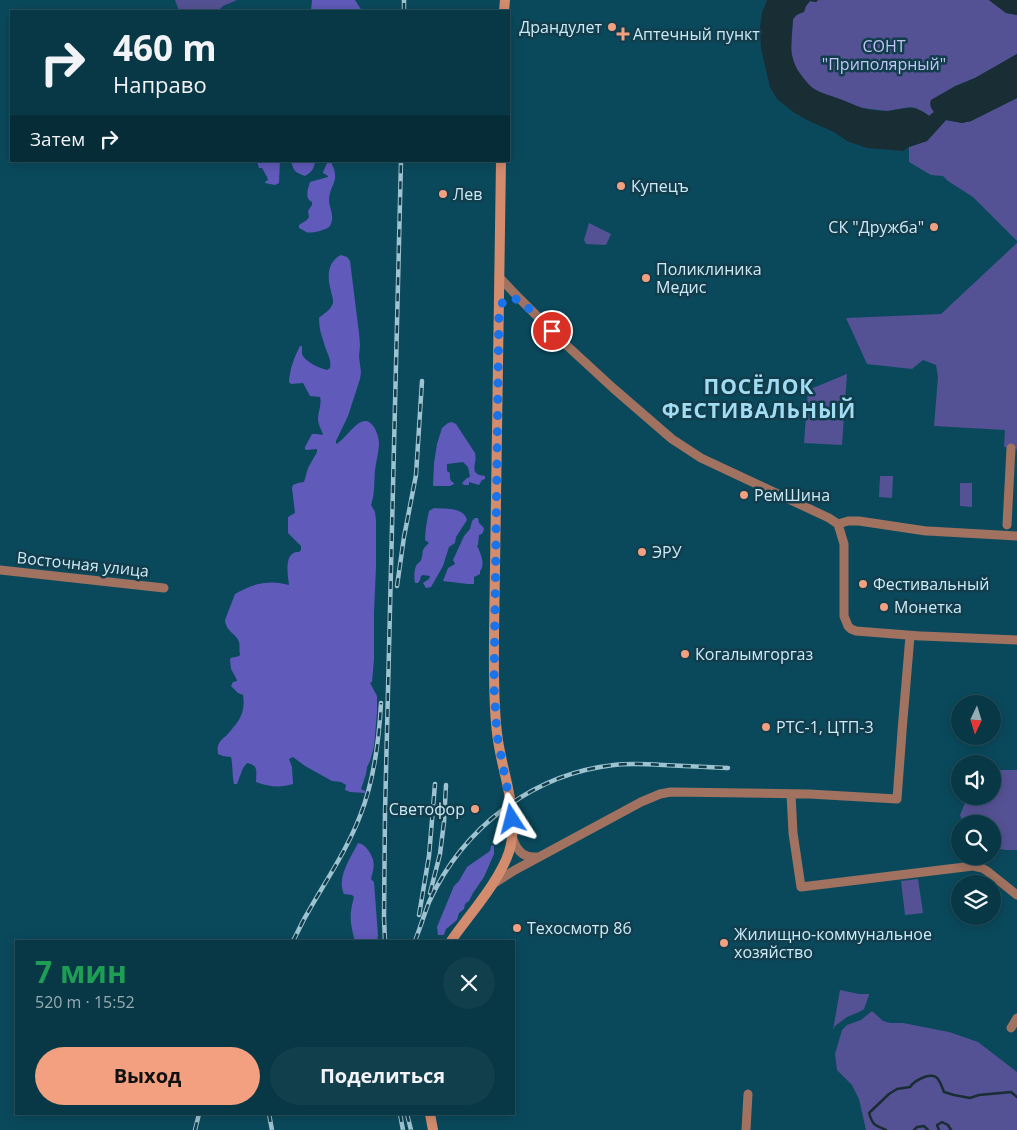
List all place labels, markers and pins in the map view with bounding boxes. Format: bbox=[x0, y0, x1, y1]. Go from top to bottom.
place label: Драндулет bbox=[519, 16, 602, 38]
marker: Драндулет bbox=[606, 21, 618, 33]
place label: Аптечный пункт bbox=[633, 23, 760, 45]
marker: Аптечный пункт bbox=[617, 28, 629, 40]
place label: Купецъ bbox=[631, 175, 689, 197]
marker: Купецъ bbox=[615, 180, 627, 192]
place label: Лев bbox=[453, 183, 482, 205]
marker: Лев bbox=[437, 188, 449, 200]
place label: СК "Дружба" bbox=[828, 216, 924, 238]
marker: СК "Дружба" bbox=[928, 221, 940, 233]
place label: Поликлиника Медис bbox=[656, 258, 762, 298]
marker: Поликлиника Медис bbox=[640, 272, 652, 284]
pin bbox=[531, 310, 573, 352]
place label: РемШина bbox=[754, 484, 830, 506]
marker: РемШина bbox=[738, 489, 750, 501]
place label: ЭРУ bbox=[652, 541, 682, 563]
marker: ЭРУ bbox=[636, 546, 648, 558]
place label: Фестивальный bbox=[873, 573, 989, 595]
marker: Фестивальный bbox=[857, 578, 869, 590]
place label: Монетка bbox=[894, 596, 962, 618]
marker: Монетка bbox=[878, 601, 890, 613]
place label: Когалымгоргаз bbox=[695, 643, 813, 665]
marker: Когалымгоргаз bbox=[679, 648, 691, 660]
place label: РТС-1, ЦТП-3 bbox=[776, 716, 874, 738]
marker: РТС-1, ЦТП-3 bbox=[760, 721, 772, 733]
place label: Светофор bbox=[389, 798, 465, 820]
marker: Светофор bbox=[469, 803, 481, 815]
place label: Техосмотр 86 bbox=[527, 917, 632, 939]
marker: Техосмотр 86 bbox=[511, 922, 523, 934]
place label: Жилищно-коммунальное хозяйство bbox=[734, 923, 932, 963]
marker: Жилищно-коммунальное хозяйство bbox=[718, 937, 730, 949]

